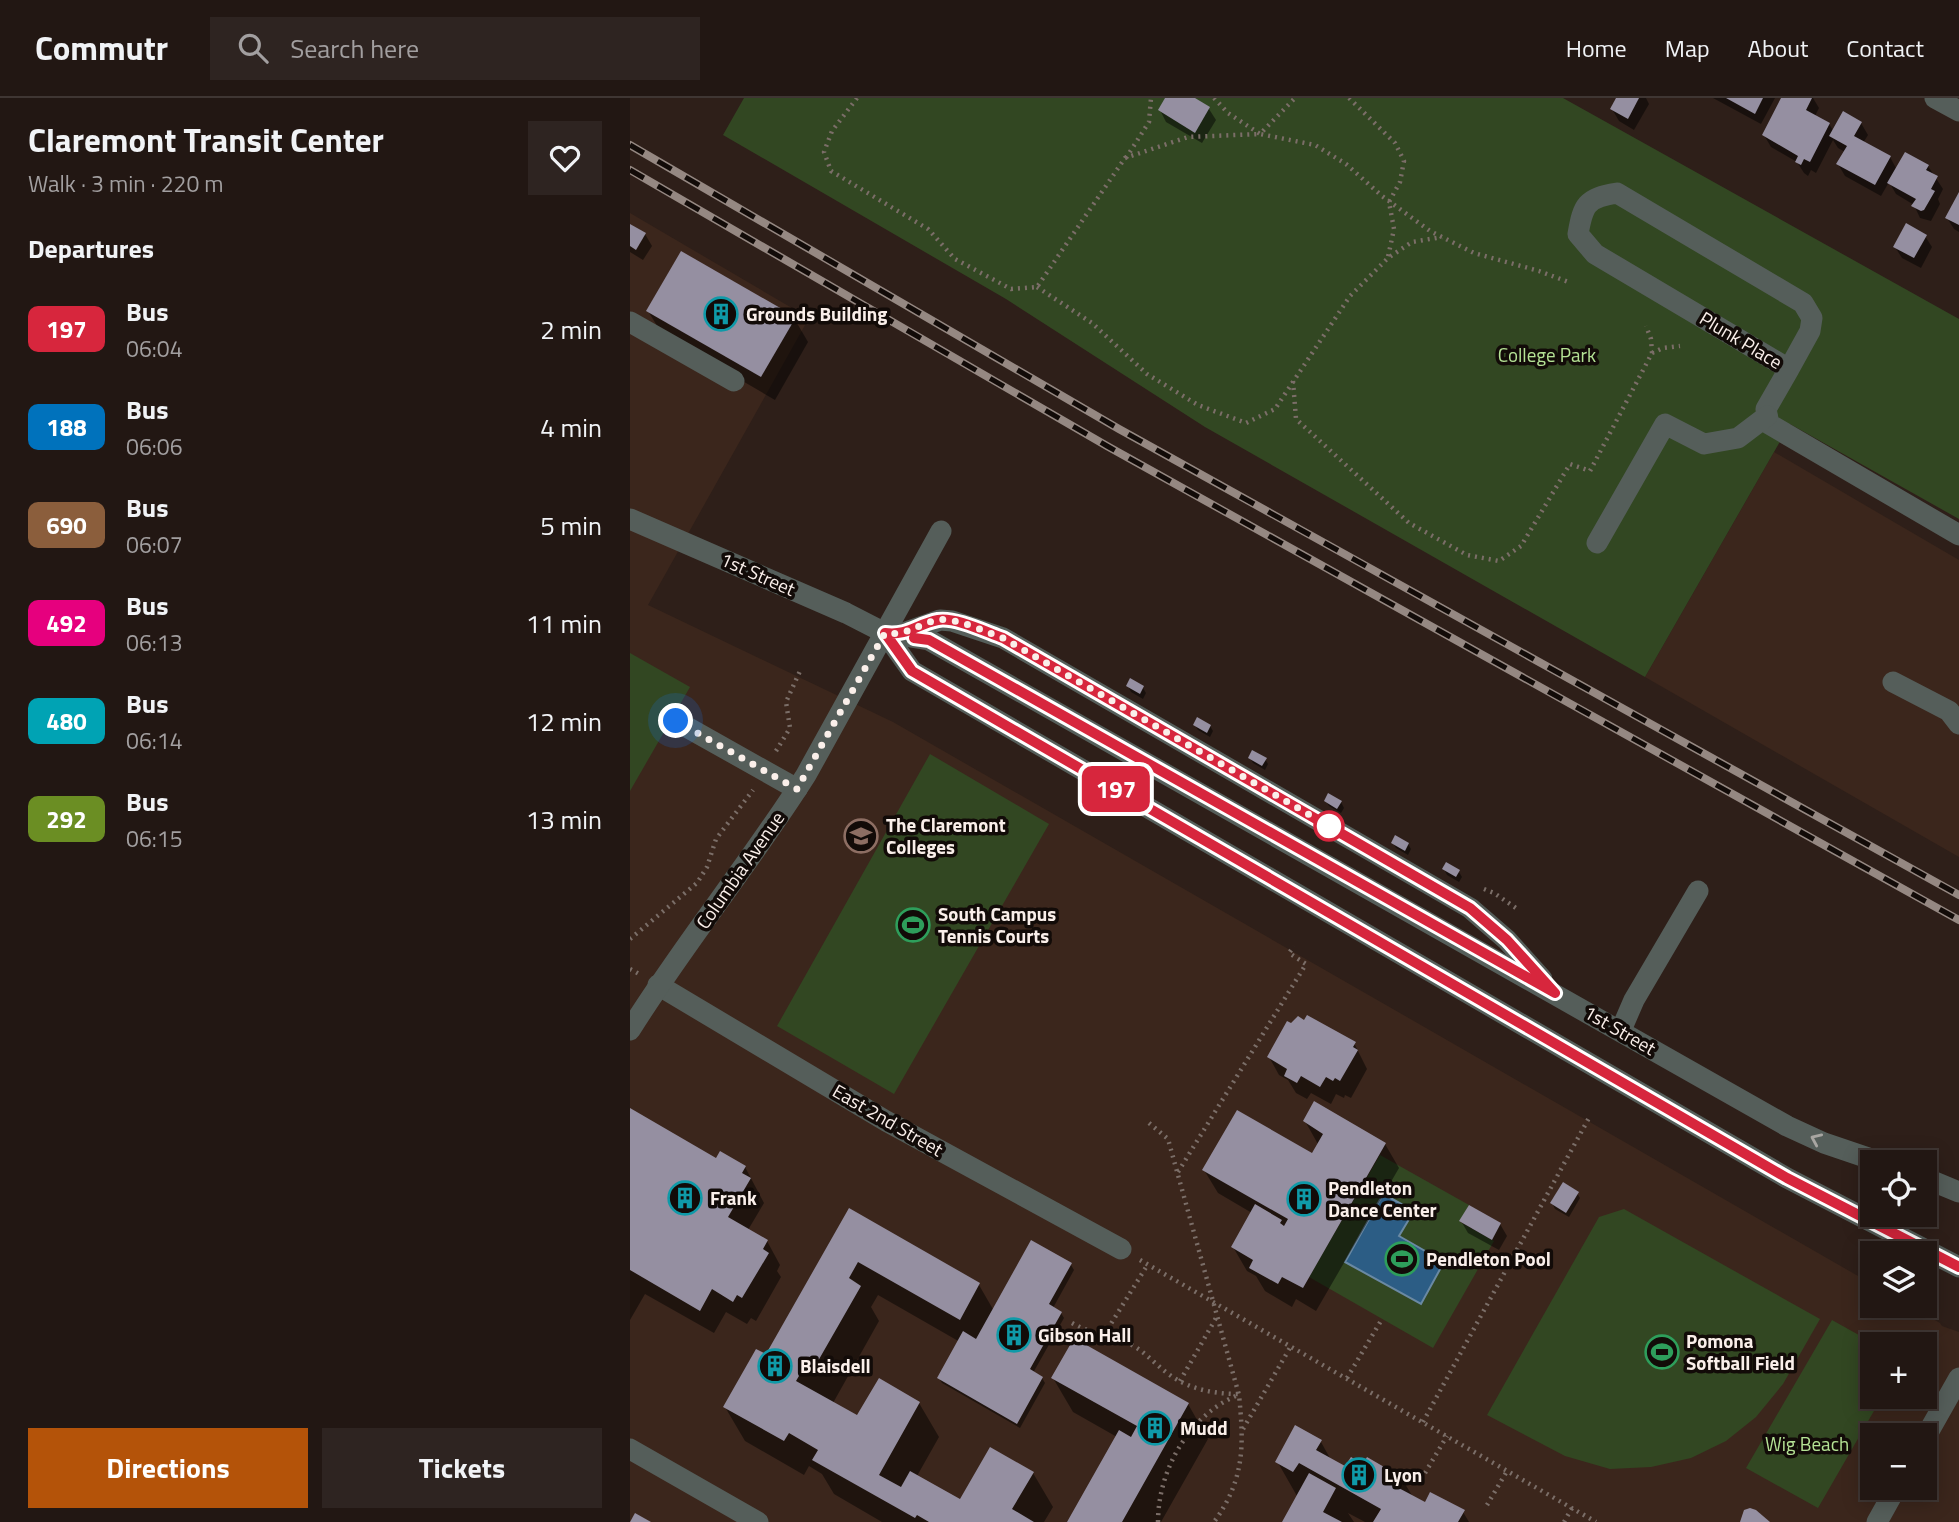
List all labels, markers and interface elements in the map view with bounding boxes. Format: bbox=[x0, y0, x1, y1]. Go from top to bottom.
search box bbox=[210, 17, 700, 80]
text: Commutr bbox=[35, 23, 168, 73]
icon: search bbox=[234, 29, 272, 67]
text: Search here bbox=[290, 29, 419, 68]
text: Home bbox=[1566, 30, 1627, 66]
text: Map bbox=[1665, 30, 1710, 66]
text: About bbox=[1748, 30, 1808, 66]
text: Contact bbox=[1846, 30, 1924, 66]
text: Claremont Transit Center bbox=[28, 115, 384, 165]
button: heart bbox=[528, 121, 602, 195]
text: Walk · 3 min · 220 m bbox=[28, 166, 224, 201]
text: Departures bbox=[28, 229, 154, 268]
text: Bus bbox=[126, 292, 168, 331]
building icon: Grounds Building bbox=[702, 295, 740, 333]
place label: Grounds Building bbox=[746, 299, 887, 328]
street label: Plunk Place bbox=[1694, 303, 1788, 376]
text: 2 min bbox=[540, 310, 602, 349]
text: 197 bbox=[46, 311, 87, 347]
text: 06:04 bbox=[126, 331, 183, 366]
park label: College Park bbox=[1498, 340, 1596, 369]
text: Bus bbox=[126, 390, 168, 429]
text: 4 min bbox=[540, 408, 602, 447]
text: 188 bbox=[46, 409, 87, 445]
text: 06:06 bbox=[126, 429, 183, 464]
text: Bus bbox=[126, 488, 168, 527]
text: 5 min bbox=[540, 506, 602, 545]
text: 690 bbox=[46, 507, 87, 543]
text: 06:07 bbox=[126, 527, 183, 562]
street label: 1st Street bbox=[716, 544, 801, 603]
text: Bus bbox=[126, 586, 168, 625]
text: 11 min bbox=[526, 604, 602, 643]
text: 492 bbox=[46, 605, 87, 641]
text: 06:13 bbox=[126, 625, 183, 660]
text: Bus bbox=[126, 684, 168, 723]
text: 12 min bbox=[526, 702, 602, 741]
text: 480 bbox=[46, 703, 87, 739]
your location bbox=[658, 703, 693, 738]
text: 06:14 bbox=[126, 723, 183, 758]
line badge: 197 bbox=[1076, 766, 1156, 812]
text: 197 bbox=[1096, 771, 1136, 807]
text: Bus bbox=[126, 782, 168, 821]
text: 13 min bbox=[526, 800, 602, 839]
text: 292 bbox=[46, 801, 87, 837]
street label: Columbia Avenue bbox=[688, 805, 791, 934]
place label: The Claremont Colleges bbox=[886, 810, 1006, 861]
unlabelled marker bbox=[1314, 811, 1344, 841]
school or university icon: The Claremont Colleges bbox=[842, 817, 880, 855]
text: 06:15 bbox=[126, 821, 183, 856]
place label: South Campus Tennis Courts bbox=[938, 899, 1056, 950]
sports icon: South Campus Tennis Courts bbox=[894, 906, 932, 944]
street label: 1st Street bbox=[1579, 997, 1662, 1062]
street label: East 2nd Street bbox=[827, 1076, 949, 1163]
one-way arrow bbox=[1811, 1133, 1823, 1147]
map controls bbox=[1860, 1150, 1937, 1500]
button: locate bbox=[1860, 1150, 1937, 1227]
place label: Pendleton Dance Center bbox=[1328, 1173, 1437, 1224]
building icon: Frank bbox=[666, 1179, 704, 1217]
building icon: Pendleton Dance Center bbox=[1285, 1180, 1323, 1218]
place label: Frank bbox=[710, 1183, 757, 1212]
sports icon: Pendleton Pool bbox=[1383, 1240, 1421, 1278]
button: layers bbox=[1860, 1241, 1937, 1318]
place label: Pendleton Pool bbox=[1426, 1244, 1551, 1273]
building icon: Gibson Hall bbox=[995, 1316, 1033, 1354]
place label: Gibson Hall bbox=[1038, 1320, 1131, 1349]
place label: Pomona Softball Field bbox=[1686, 1326, 1795, 1377]
button: + bbox=[1860, 1332, 1937, 1409]
sports icon: Pomona Softball Field bbox=[1643, 1333, 1681, 1371]
building icon: Blaisdell bbox=[756, 1347, 794, 1385]
place label: Blaisdell bbox=[800, 1351, 871, 1380]
building icon: Mudd bbox=[1136, 1409, 1174, 1447]
place label: Mudd bbox=[1180, 1413, 1228, 1442]
button: − bbox=[1860, 1423, 1937, 1500]
button: Directions bbox=[28, 1428, 308, 1508]
button: Tickets bbox=[322, 1428, 602, 1508]
park label: Wig Beach bbox=[1765, 1429, 1849, 1458]
building icon: Lyon bbox=[1340, 1456, 1378, 1494]
place label: Lyon bbox=[1384, 1460, 1422, 1489]

